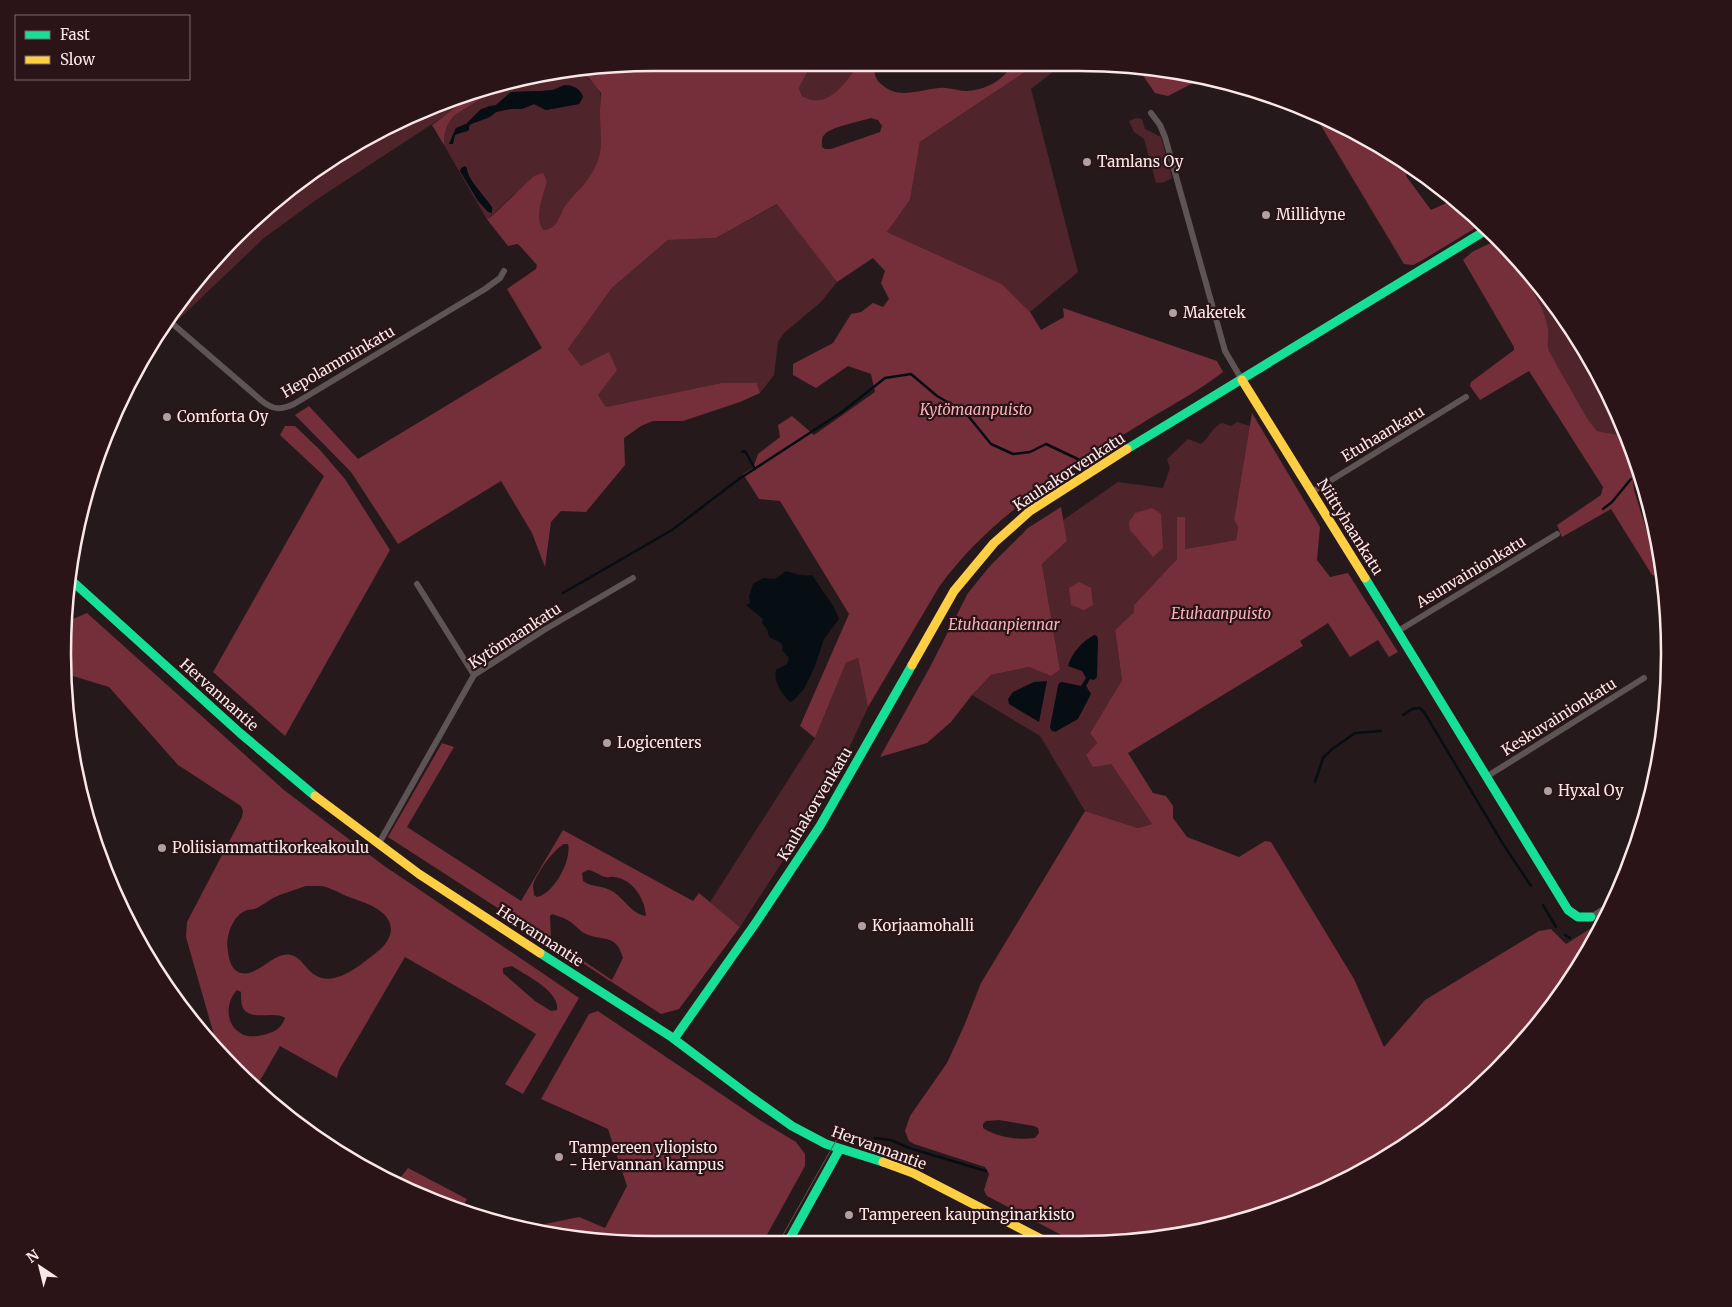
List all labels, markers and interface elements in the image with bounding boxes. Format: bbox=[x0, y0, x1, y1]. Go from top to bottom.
legend bbox=[15, 15, 190, 80]
text: Fast bbox=[60, 25, 90, 44]
text: Slow bbox=[60, 50, 95, 69]
place label: Tamlans Oy bbox=[1097, 152, 1184, 171]
marker: Tamlans Oy bbox=[1081, 156, 1093, 168]
place label: Millidyne bbox=[1276, 205, 1345, 224]
marker: Millidyne bbox=[1260, 209, 1272, 221]
place label: Maketek bbox=[1183, 303, 1246, 322]
marker: Maketek bbox=[1167, 307, 1179, 319]
street label: Hepolamminkatu bbox=[278, 321, 398, 402]
park label: Kytömaanpuisto bbox=[919, 400, 1032, 419]
street label: Etuhaankatu bbox=[1338, 401, 1428, 466]
place label: Comforta Oy bbox=[177, 407, 269, 426]
marker: Comforta Oy bbox=[161, 411, 173, 423]
street label: Kauhakorvenkatu bbox=[1009, 428, 1128, 515]
street label: Niittyhaankatu bbox=[1313, 475, 1388, 578]
street label: Asunvainionkatu bbox=[1412, 531, 1529, 612]
street label: Kytömaankatu bbox=[465, 599, 565, 673]
park label: Etuhaanpuisto bbox=[1171, 604, 1271, 623]
park label: Etuhaanpiennar bbox=[948, 615, 1061, 634]
street label: Hervannantie bbox=[176, 654, 263, 735]
street label: Keskuvainionkatu bbox=[1498, 674, 1620, 760]
place label: Logicenters bbox=[617, 733, 702, 752]
marker: Logicenters bbox=[601, 737, 613, 749]
street label: Kauhakorvenkatu bbox=[773, 743, 856, 864]
place label: Hyxal Oy bbox=[1558, 781, 1624, 800]
marker: Hyxal Oy bbox=[1542, 785, 1554, 797]
place label: Poliisiammattikorkeakoulu bbox=[172, 838, 369, 857]
marker: Poliisiammattikorkeakoulu bbox=[156, 842, 168, 854]
street label: Hervannantie bbox=[493, 901, 587, 971]
place label: Korjaamohalli bbox=[872, 916, 974, 935]
marker: Korjaamohalli bbox=[856, 920, 868, 932]
street label: Hervannantie bbox=[829, 1122, 929, 1174]
place label: Tampereen yliopisto - Hervannan kampus bbox=[569, 1138, 724, 1174]
marker: Tampereen yliopisto - Hervannan kampus bbox=[553, 1151, 565, 1163]
place label: Tampereen kaupunginarkisto bbox=[859, 1205, 1075, 1224]
marker: Tampereen kaupunginarkisto bbox=[843, 1209, 855, 1221]
north arrow bbox=[15, 1242, 65, 1292]
text: N bbox=[23, 1246, 42, 1267]

